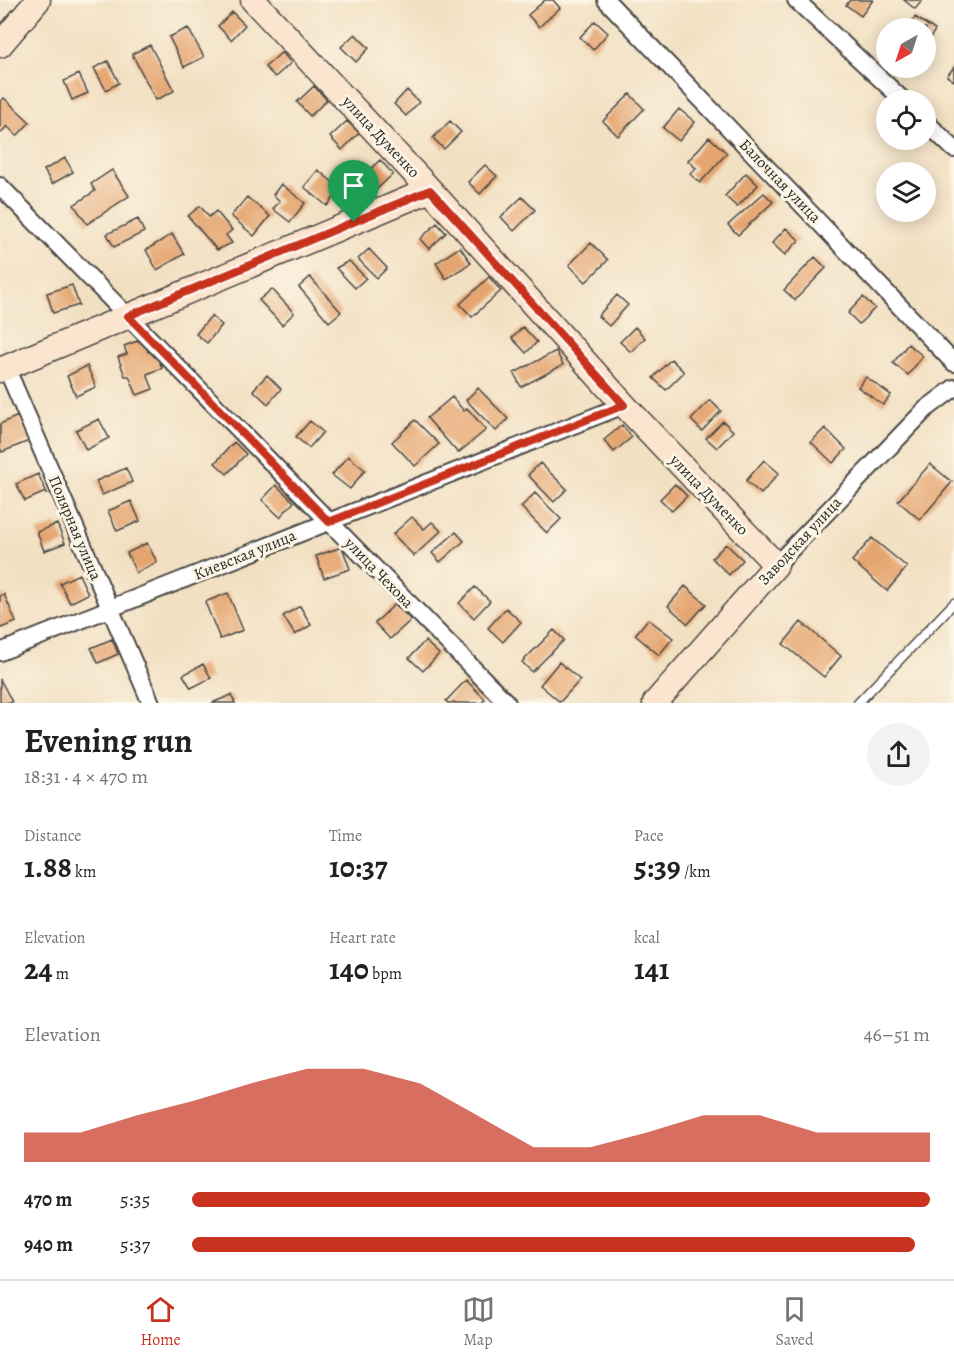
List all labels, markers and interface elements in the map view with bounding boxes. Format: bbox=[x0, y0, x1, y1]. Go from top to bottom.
north arrow bbox=[876, 18, 936, 78]
map controls bbox=[876, 18, 936, 222]
street label: улица Думенко bbox=[337, 90, 425, 183]
button: locate bbox=[876, 90, 936, 150]
street label: Балочная улица bbox=[734, 134, 826, 228]
pin bbox=[328, 160, 379, 222]
button: layers bbox=[876, 162, 936, 222]
icon: arrive bbox=[337, 169, 370, 202]
street label: улица Думенко bbox=[664, 449, 753, 540]
street label: Полярная улица bbox=[43, 472, 107, 584]
street label: Заводская улица bbox=[753, 492, 847, 590]
street label: Киевская улица bbox=[191, 524, 300, 586]
street label: улица Чехова bbox=[339, 532, 419, 614]
text: Evening run bbox=[24, 718, 193, 763]
button: share bbox=[867, 723, 930, 786]
text: 18:31 · 4 × 470 m bbox=[24, 763, 148, 790]
text: Distance bbox=[24, 825, 81, 847]
text: Time bbox=[329, 825, 362, 847]
text: Pace bbox=[634, 825, 664, 847]
text: 1.88 bbox=[24, 847, 72, 887]
text: 10:37 bbox=[329, 847, 388, 887]
text: 5:39 bbox=[634, 847, 681, 887]
text: km bbox=[72, 861, 96, 883]
text: /km bbox=[681, 861, 710, 883]
text: Elevation bbox=[24, 927, 85, 949]
text: Heart rate bbox=[329, 927, 396, 949]
text: kcal bbox=[634, 927, 660, 949]
text: 24 bbox=[24, 949, 53, 989]
text: 140 bbox=[329, 949, 369, 989]
text: 141 bbox=[634, 949, 670, 989]
text: m bbox=[53, 963, 69, 985]
text: bpm bbox=[369, 963, 402, 985]
text: Elevation bbox=[24, 1021, 101, 1048]
text: 46–51 m bbox=[864, 1021, 930, 1048]
text: 470 m bbox=[24, 1186, 72, 1213]
text: 5:35 bbox=[120, 1186, 150, 1213]
text: 940 m bbox=[24, 1231, 73, 1258]
text: 5:37 bbox=[120, 1231, 150, 1258]
tab: Home bbox=[140, 1293, 181, 1351]
tab: Map bbox=[462, 1293, 495, 1351]
tab: Saved bbox=[776, 1293, 814, 1351]

